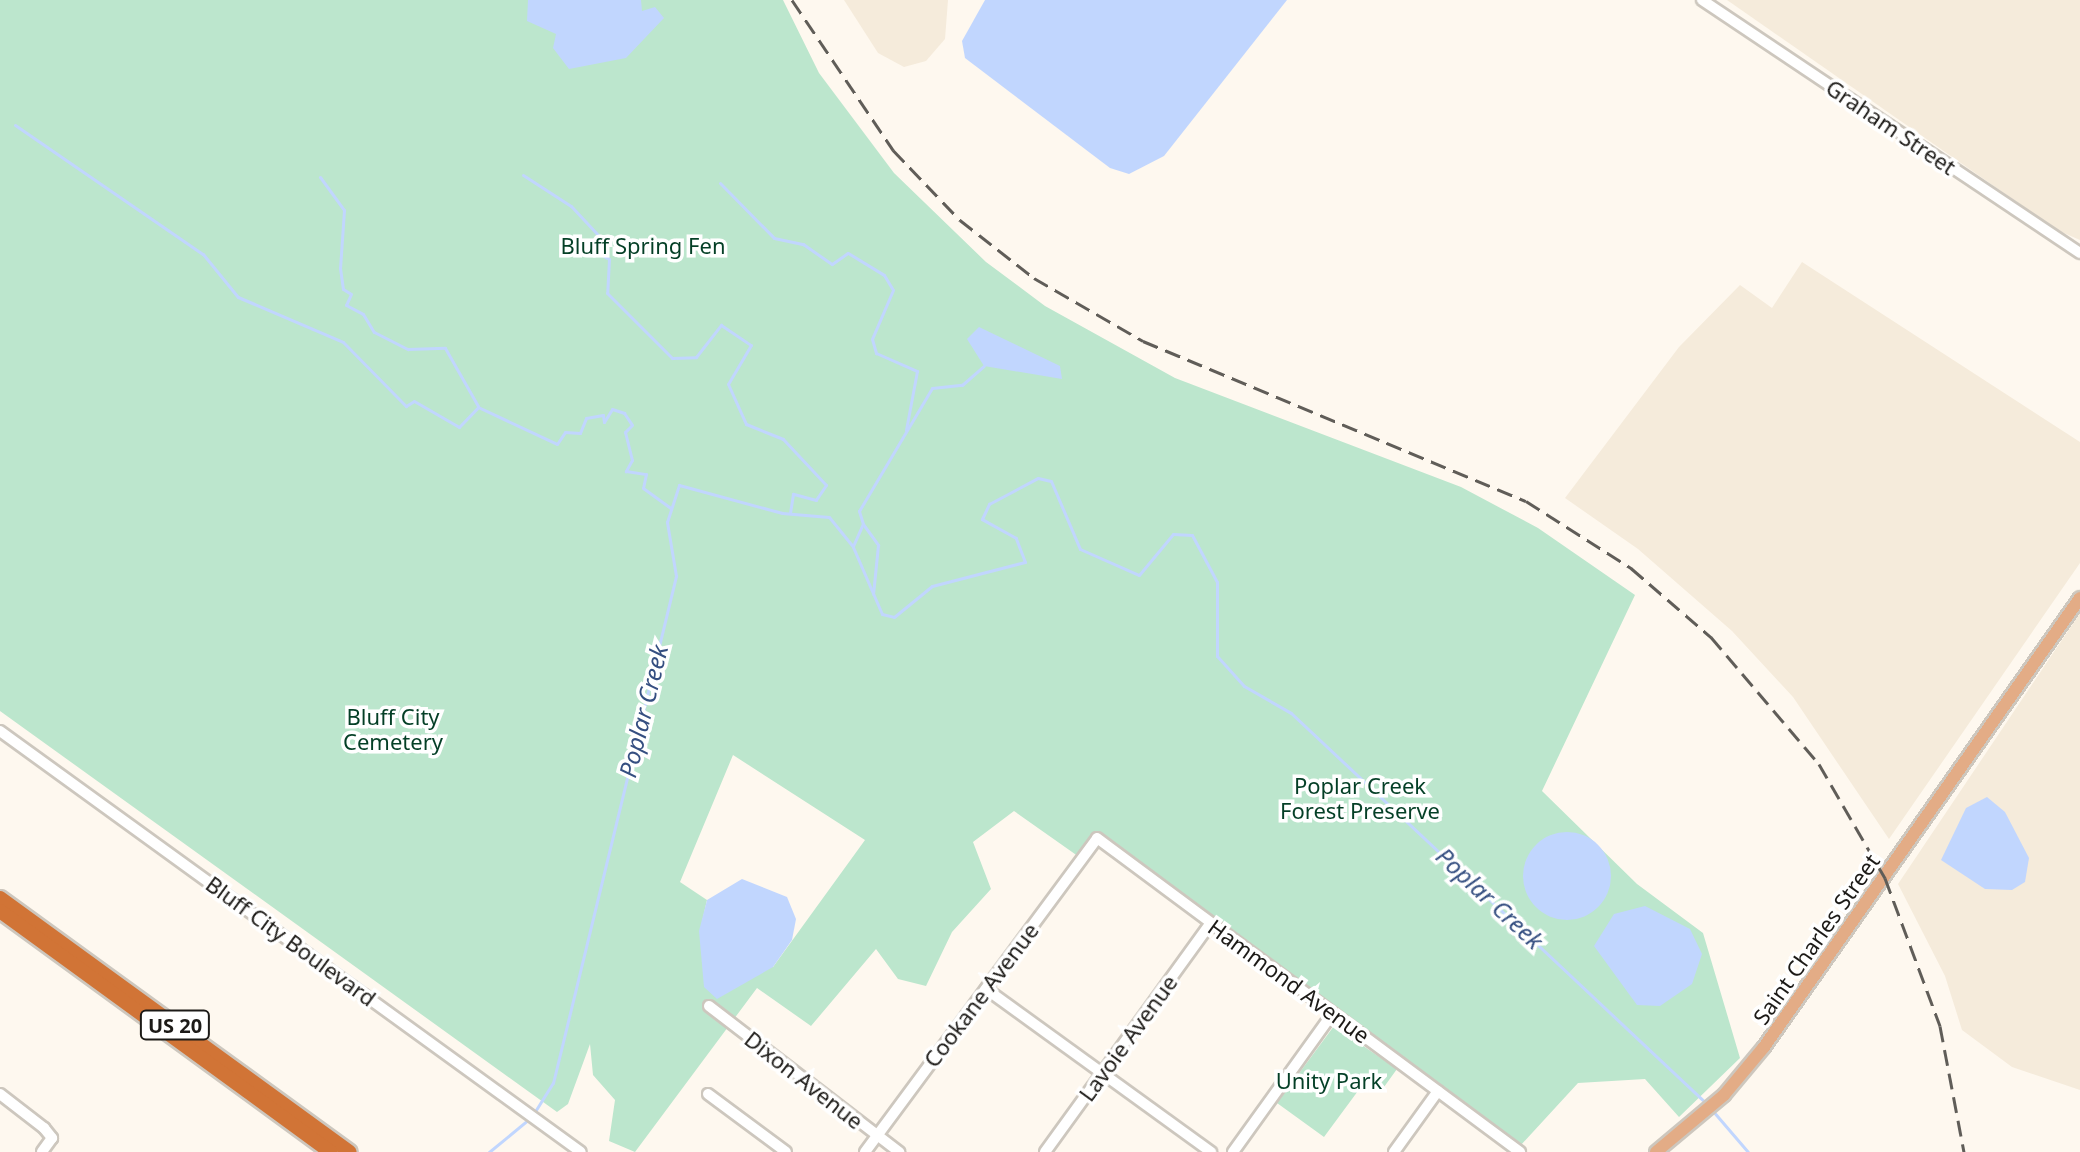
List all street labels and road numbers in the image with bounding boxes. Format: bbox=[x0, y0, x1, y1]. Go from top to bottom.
street label: Graham Street bbox=[1821, 74, 1961, 180]
street label: Saint Charles Street bbox=[1747, 849, 1885, 1029]
street label: Bluff City Boulevard bbox=[201, 871, 381, 1011]
street label: Hammond Avenue bbox=[1203, 914, 1375, 1048]
street label: Cookane Avenue bbox=[918, 918, 1044, 1072]
street label: Lavoie Avenue bbox=[1073, 970, 1183, 1106]
road number: US 20 bbox=[139, 1009, 211, 1041]
street label: Dixon Avenue bbox=[740, 1026, 868, 1134]

